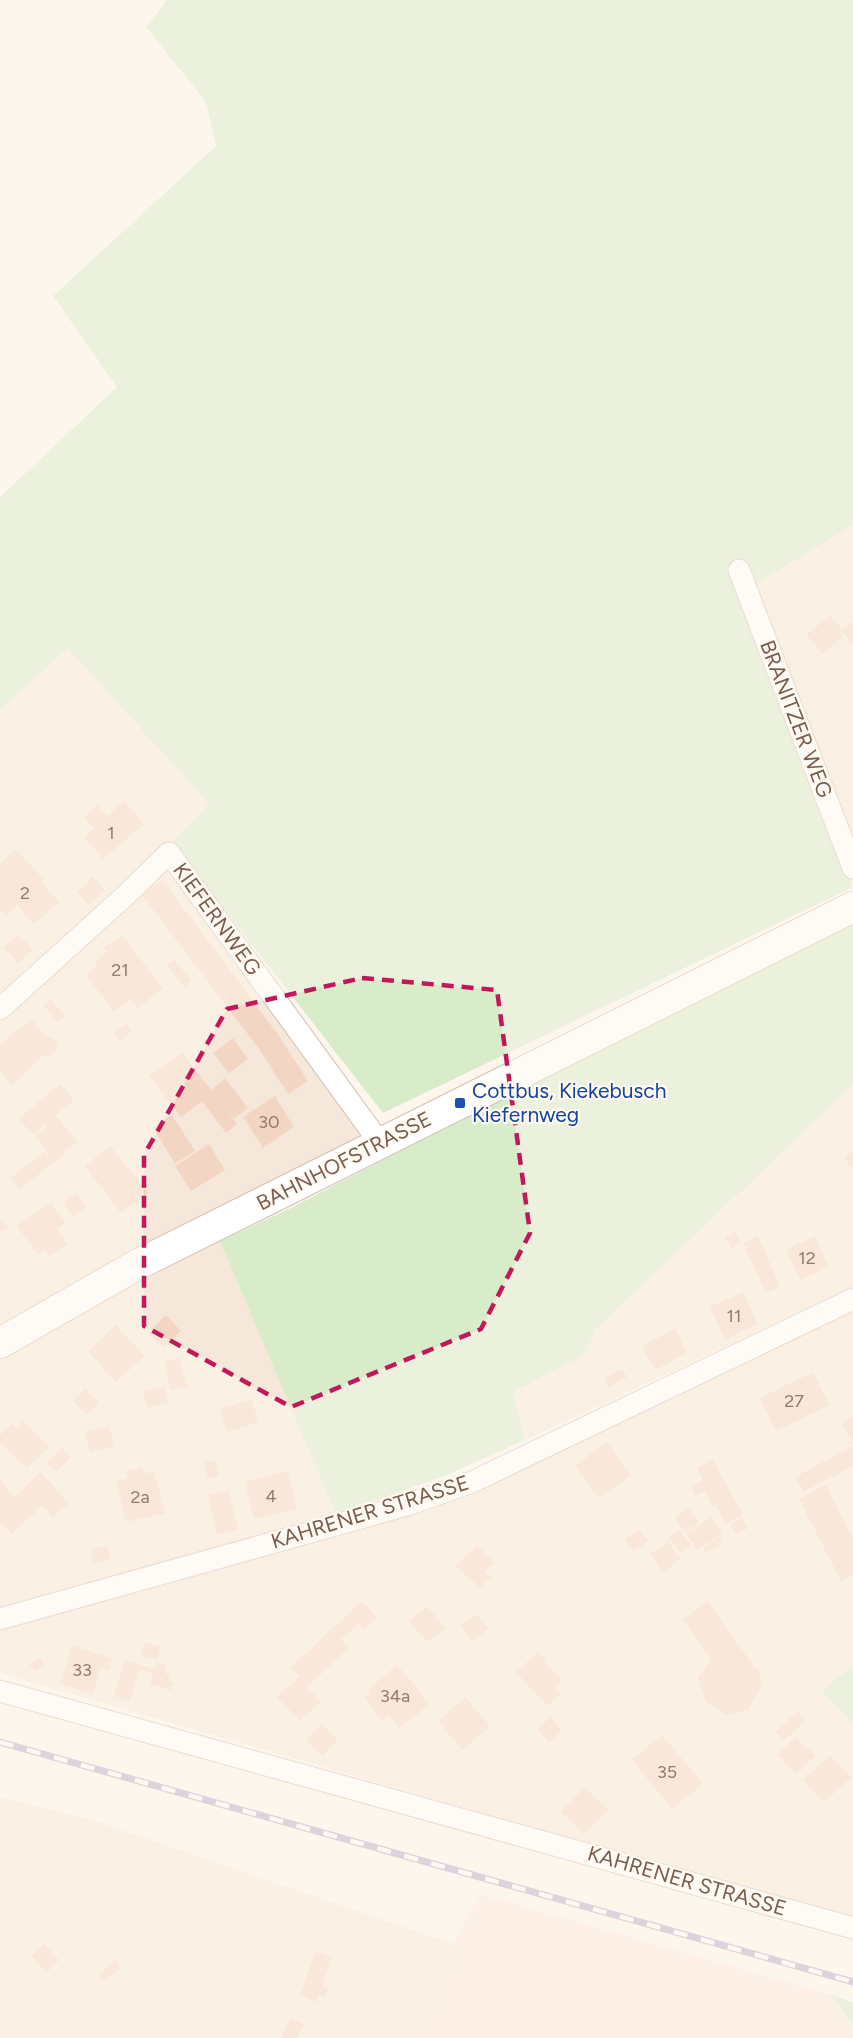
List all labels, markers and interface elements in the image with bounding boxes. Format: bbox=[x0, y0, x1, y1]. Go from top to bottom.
street label: BRANITZER WEG bbox=[755, 637, 838, 801]
house number: 1 bbox=[107, 822, 115, 844]
street label: KIEFERNWEG bbox=[168, 858, 267, 980]
house number: 2 bbox=[20, 882, 30, 904]
house number: 21 bbox=[111, 959, 129, 981]
place label: Cottbus, Kiekebusch Kiefernweg bbox=[472, 1078, 666, 1127]
marker: Cottbus, Kiekebusch Kiefernweg bbox=[453, 1096, 467, 1110]
street label: BAHNHOFSTRASSE bbox=[252, 1106, 435, 1215]
house number: 30 bbox=[258, 1111, 280, 1133]
house number: 12 bbox=[798, 1247, 816, 1269]
house number: 11 bbox=[727, 1305, 741, 1327]
house number: 27 bbox=[784, 1390, 804, 1412]
street label: KAHRENER STRASSE bbox=[268, 1470, 472, 1554]
house number: 4 bbox=[265, 1485, 277, 1507]
house number: 2a bbox=[130, 1486, 150, 1508]
house number: 33 bbox=[72, 1659, 92, 1681]
house number: 34a bbox=[380, 1685, 410, 1707]
house number: 35 bbox=[657, 1761, 677, 1783]
street label: KAHRENER STRASSE bbox=[585, 1840, 789, 1921]

